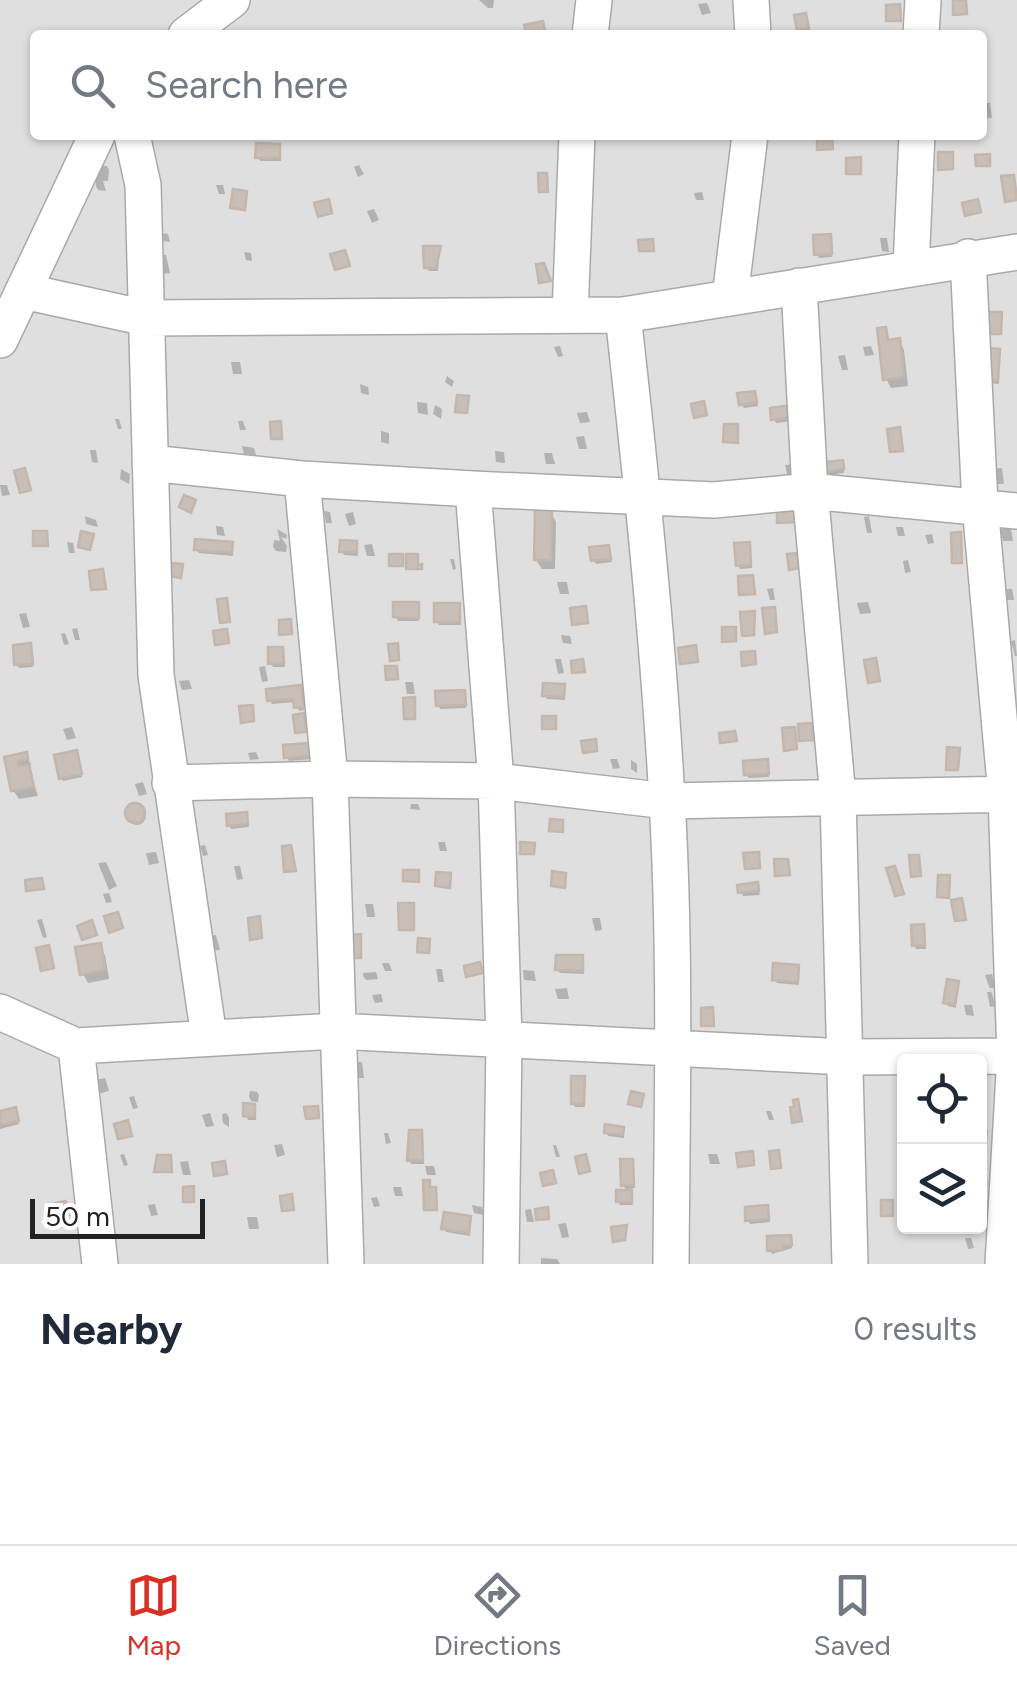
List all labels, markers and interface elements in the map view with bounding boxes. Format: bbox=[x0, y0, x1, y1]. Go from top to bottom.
search box bbox=[30, 30, 987, 140]
icon: search bbox=[65, 58, 120, 113]
text: Search here bbox=[145, 62, 348, 108]
map controls bbox=[897, 1054, 987, 1234]
button: locate bbox=[897, 1054, 987, 1144]
button: layers bbox=[897, 1144, 987, 1234]
scale bar bbox=[30, 1194, 205, 1238]
text: 50 m bbox=[45, 1199, 110, 1233]
text: Nearby bbox=[40, 1304, 182, 1355]
text: 0 results bbox=[853, 1310, 977, 1348]
tab: Map bbox=[126, 1568, 181, 1662]
tab: Directions bbox=[434, 1568, 561, 1662]
tab: Saved bbox=[814, 1568, 891, 1662]

